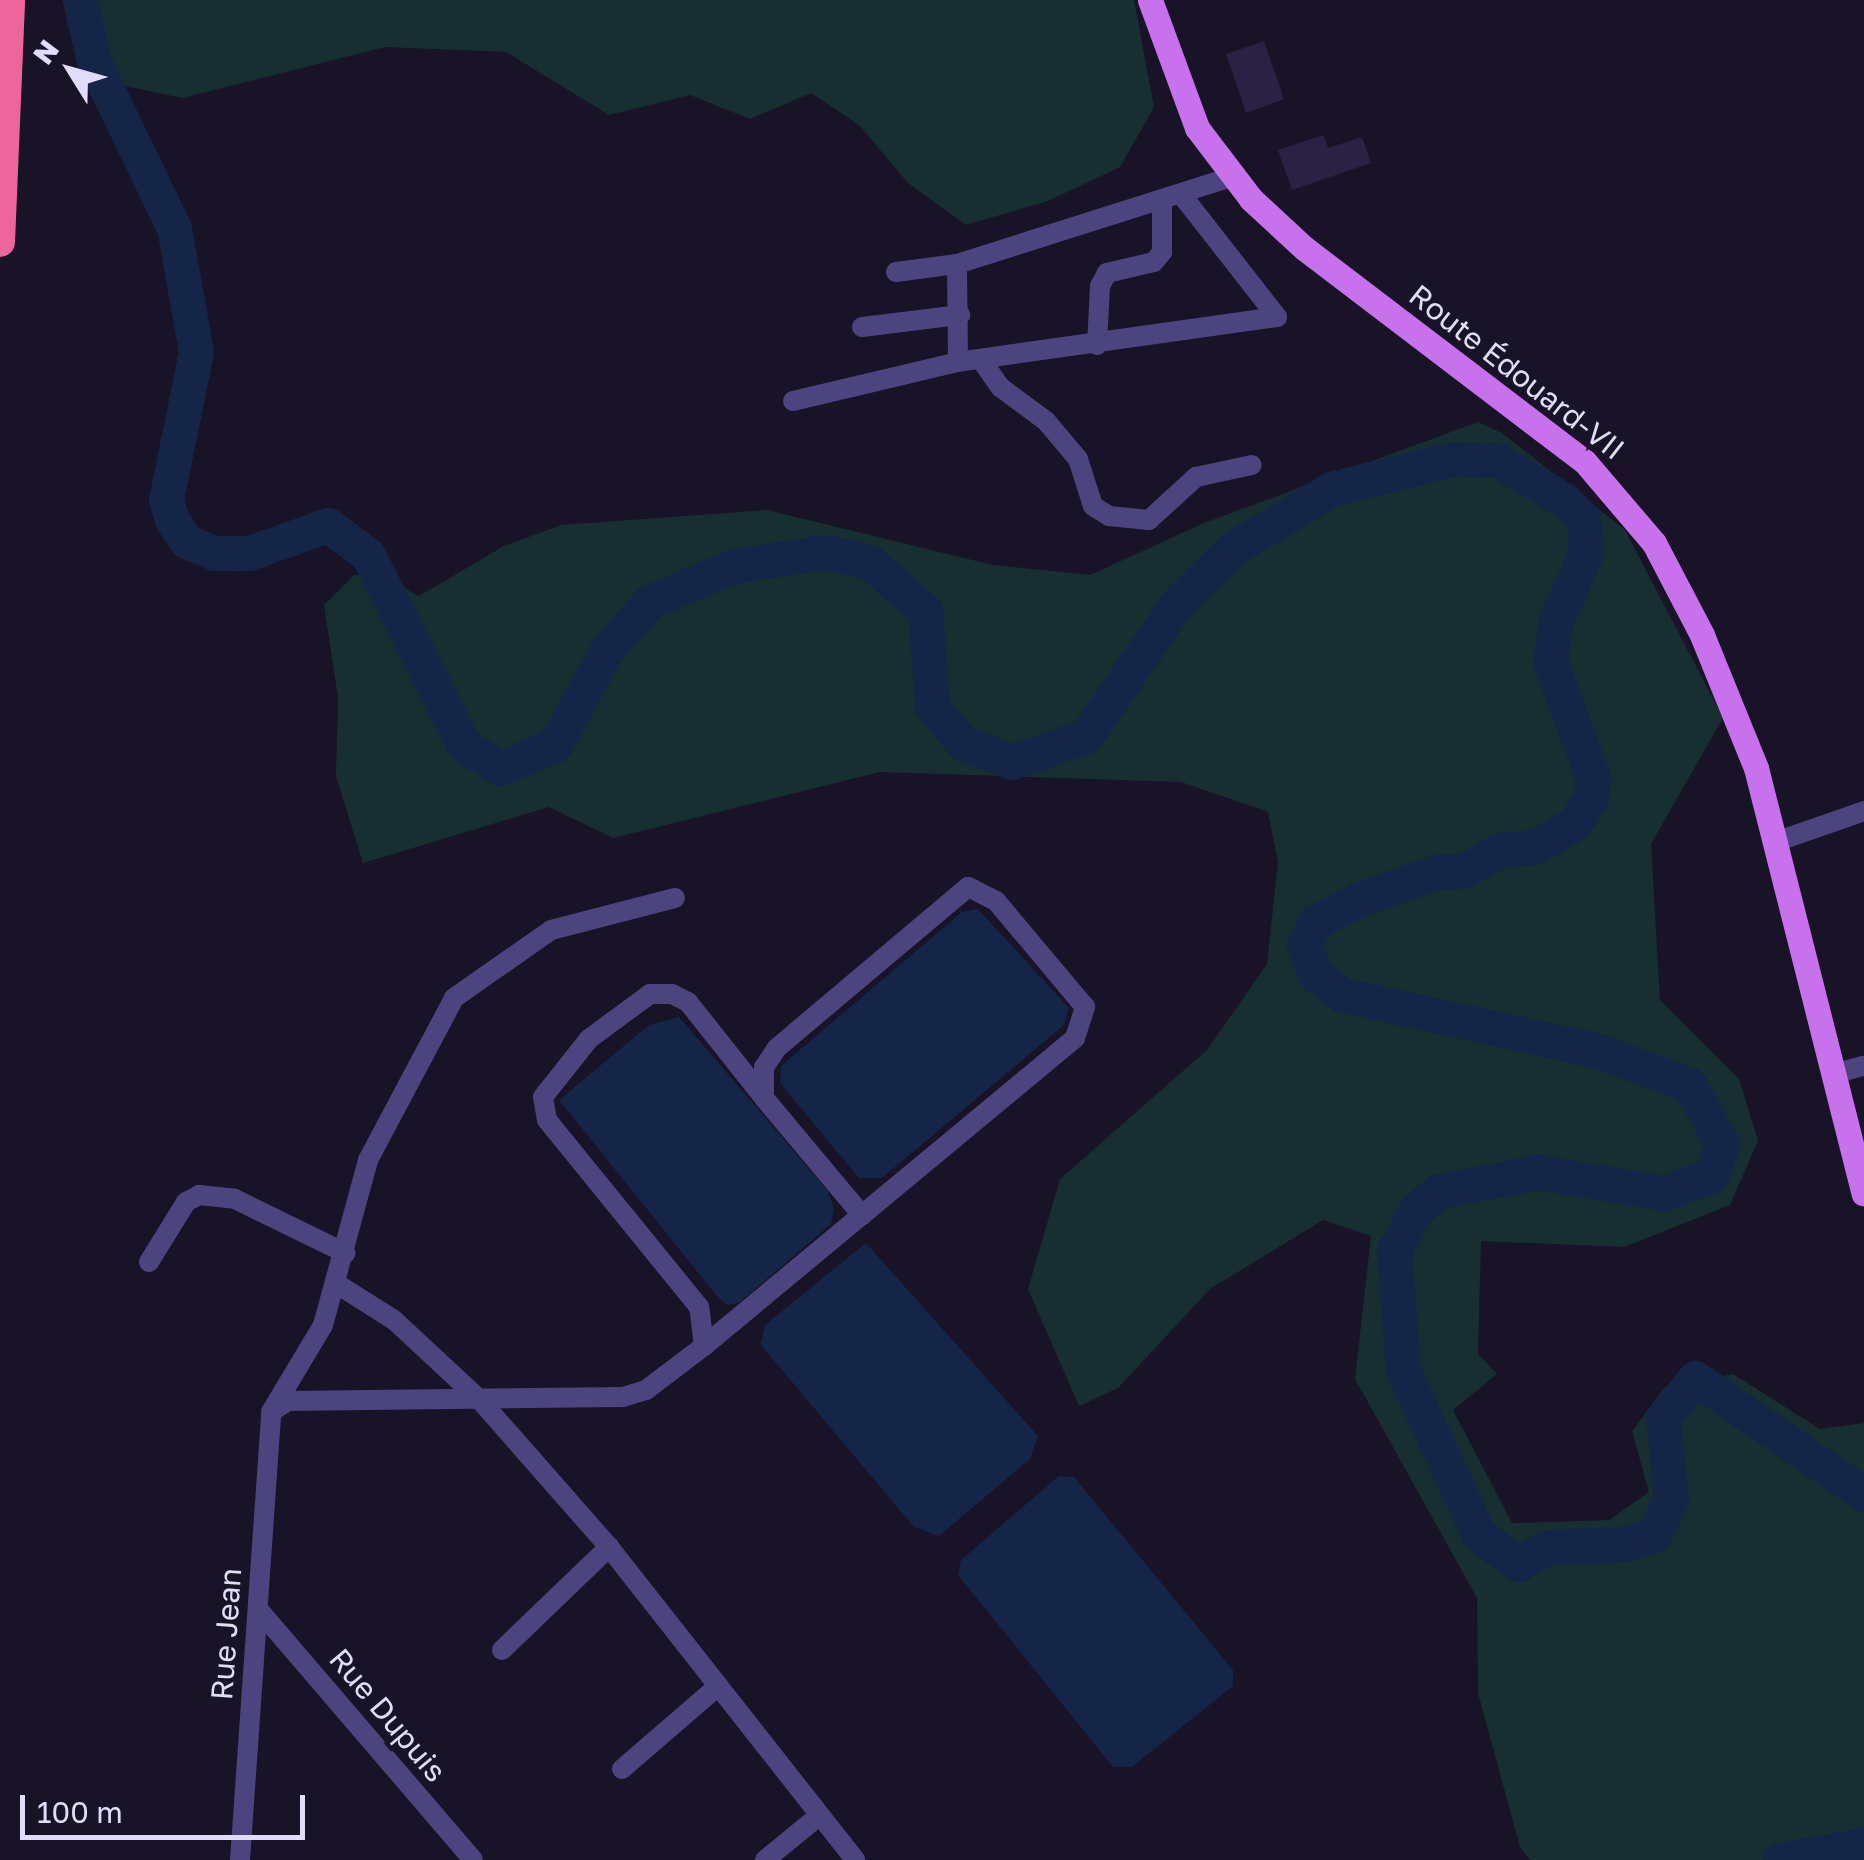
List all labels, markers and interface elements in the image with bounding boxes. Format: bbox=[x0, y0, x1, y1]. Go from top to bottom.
north arrow bbox=[20, 20, 120, 120]
text: N bbox=[26, 33, 65, 70]
street label: Route Édouard-VII bbox=[1402, 277, 1632, 467]
street label: Rue Jean bbox=[203, 1567, 249, 1701]
street label: Rue Dupuis bbox=[322, 1641, 454, 1789]
scale bar bbox=[25, 1775, 310, 1837]
text: 100 m bbox=[37, 1794, 123, 1830]

